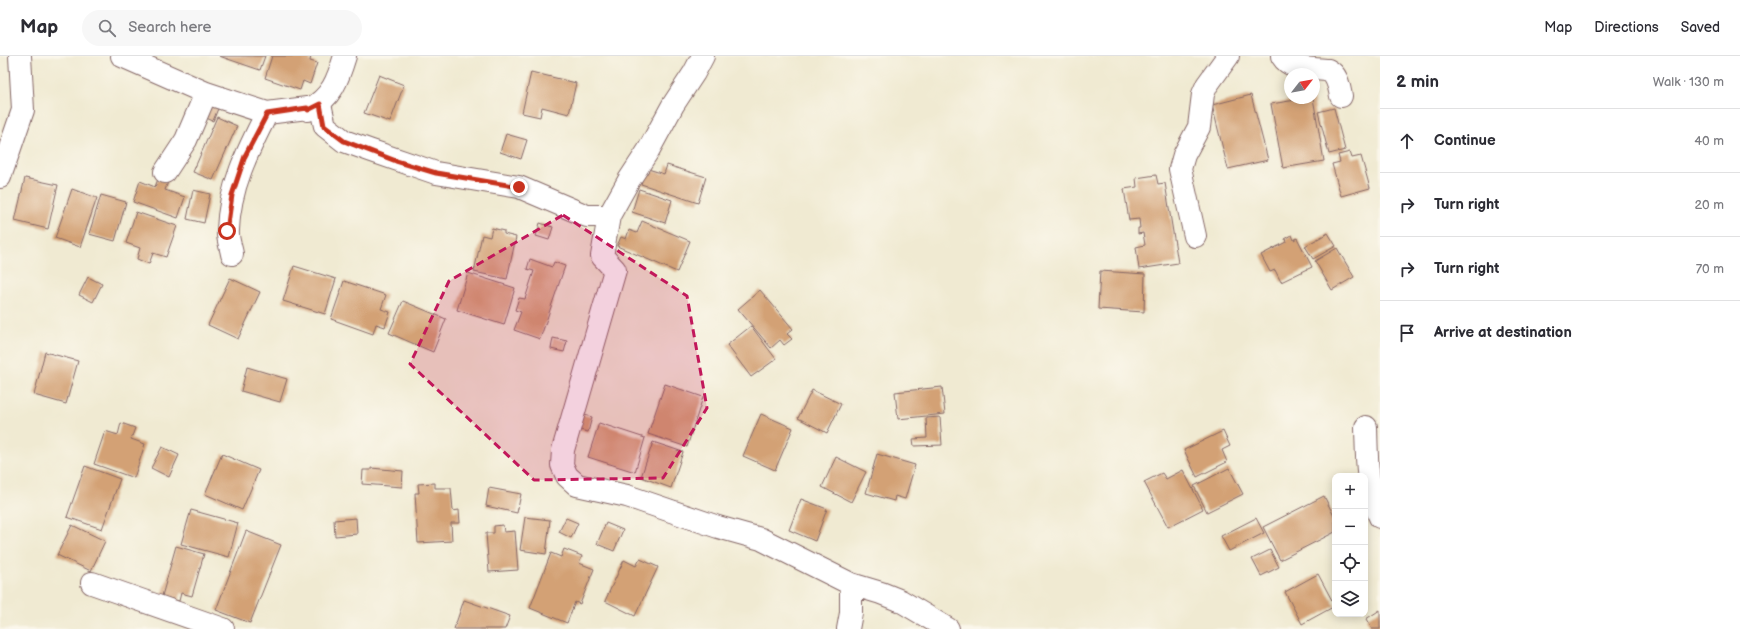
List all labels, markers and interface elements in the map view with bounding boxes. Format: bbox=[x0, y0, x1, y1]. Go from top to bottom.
search box bbox=[82, 10, 362, 46]
text: Map bbox=[20, 16, 58, 39]
icon: search bbox=[96, 17, 118, 39]
text: Search here bbox=[128, 18, 211, 37]
text: Map bbox=[1544, 19, 1572, 36]
text: Directions bbox=[1594, 19, 1659, 36]
text: Saved bbox=[1681, 19, 1720, 36]
north arrow bbox=[1284, 68, 1320, 104]
text: 2 min bbox=[1396, 72, 1439, 92]
text: Walk · 130 m bbox=[1653, 74, 1724, 90]
icon: ahead bbox=[1396, 130, 1418, 152]
text: Continue bbox=[1434, 131, 1496, 150]
text: 40 m bbox=[1694, 133, 1724, 149]
route end bbox=[510, 178, 528, 196]
icon: right bbox=[1396, 194, 1418, 216]
text: Turn right bbox=[1434, 195, 1499, 214]
text: 20 m bbox=[1694, 197, 1724, 213]
route start bbox=[218, 222, 236, 240]
icon: right bbox=[1396, 258, 1418, 280]
text: Turn right bbox=[1434, 259, 1499, 278]
text: 70 m bbox=[1696, 261, 1724, 277]
icon: arrive bbox=[1396, 322, 1418, 344]
text: Arrive at destination bbox=[1434, 323, 1572, 342]
map controls bbox=[1332, 473, 1368, 617]
button: + bbox=[1332, 473, 1368, 509]
button: − bbox=[1332, 509, 1368, 545]
button: locate bbox=[1332, 545, 1368, 581]
button: layers bbox=[1332, 581, 1368, 617]

